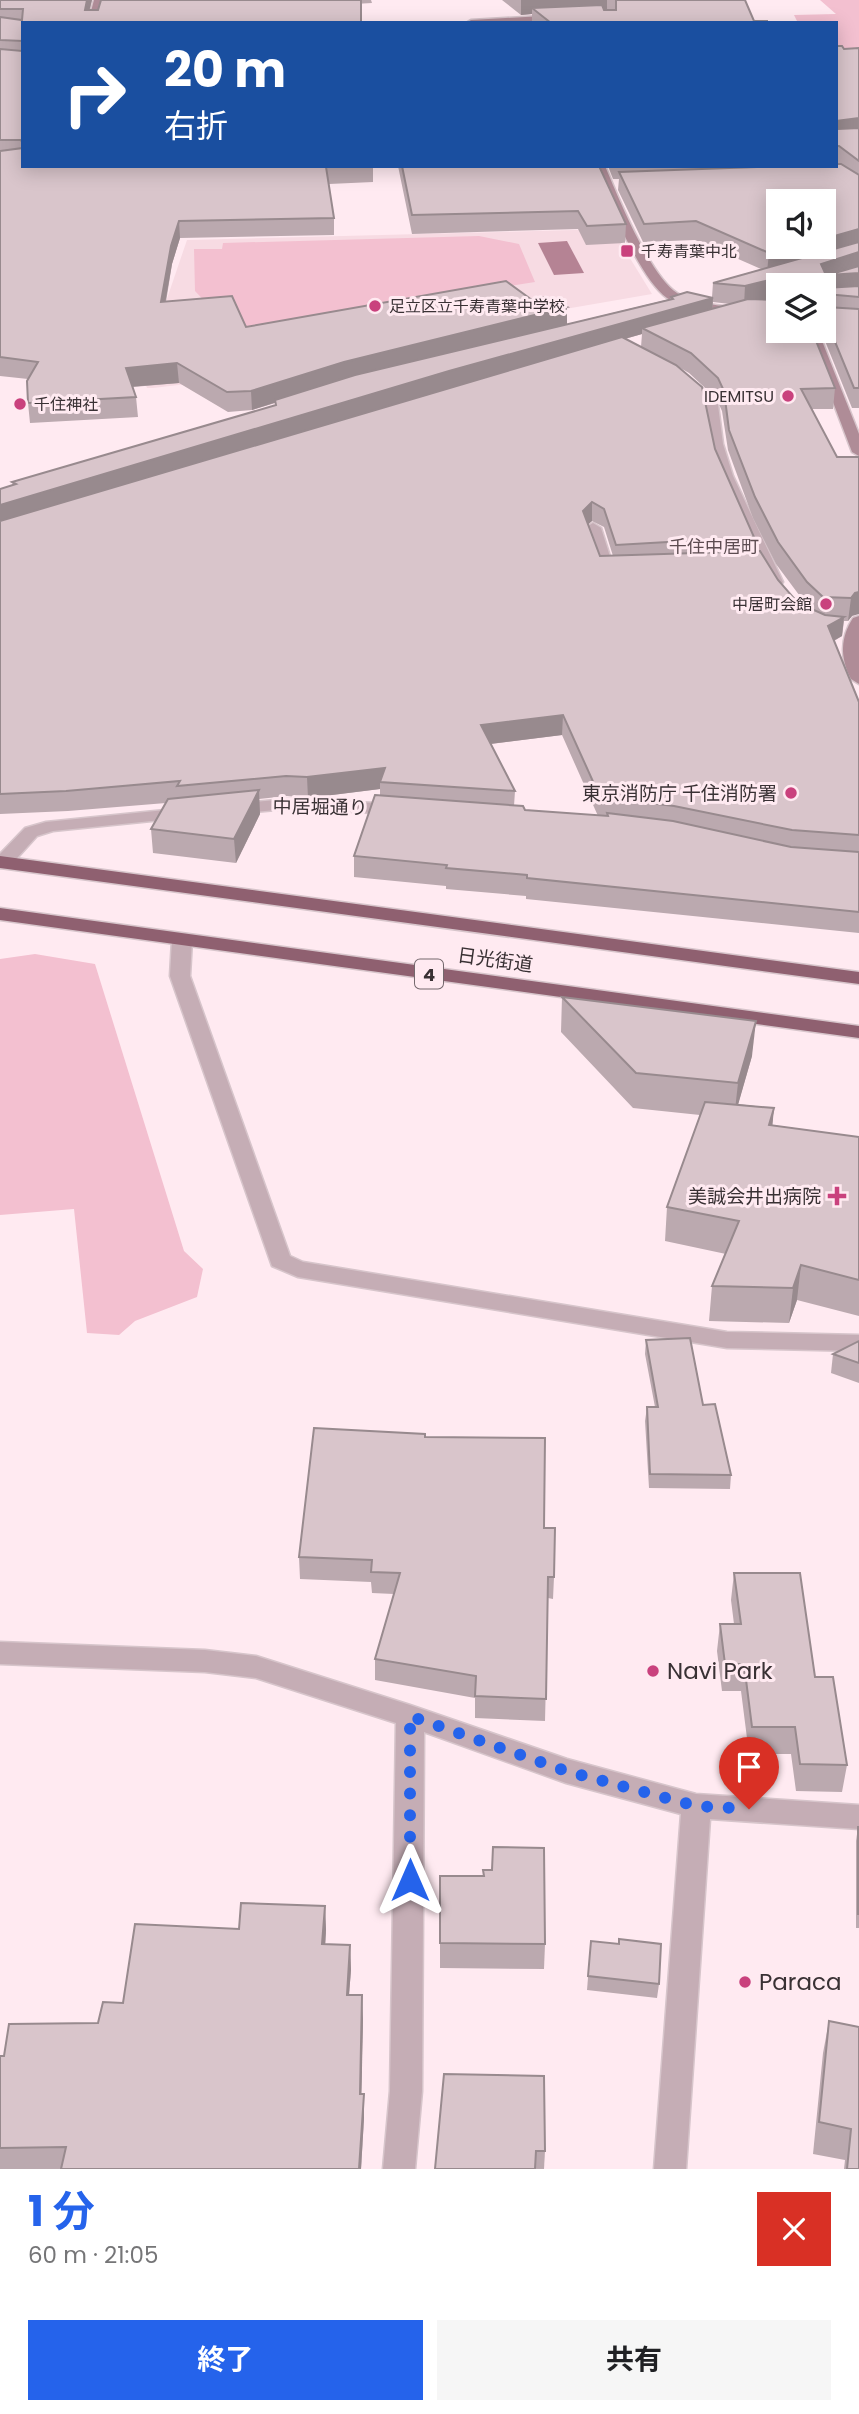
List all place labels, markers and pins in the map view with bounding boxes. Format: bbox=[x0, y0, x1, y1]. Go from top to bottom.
place label: 千寿青葉中北 bbox=[641, 240, 737, 263]
marker: 千寿青葉中北 bbox=[619, 243, 635, 259]
place label: 足立区立千寿青葉中学校 bbox=[389, 295, 565, 318]
marker: 足立区立千寿青葉中学校 bbox=[367, 298, 383, 314]
place label: IDEMITSU bbox=[704, 385, 774, 408]
marker: IDEMITSU bbox=[780, 388, 796, 404]
place label: 千住神社 bbox=[34, 393, 98, 416]
marker: 千住神社 bbox=[12, 396, 28, 412]
place label: 中居町会館 bbox=[732, 593, 812, 616]
marker: 中居町会館 bbox=[818, 596, 834, 612]
place label: 東京消防庁 千住消防署 bbox=[582, 780, 777, 807]
marker: 東京消防庁 千住消防署 bbox=[783, 785, 799, 801]
place label: 美誠会井出病院 bbox=[688, 1183, 821, 1210]
marker: 美誠会井出病院 bbox=[827, 1186, 847, 1206]
place label: Navi Park bbox=[667, 1655, 773, 1687]
marker: Navi Park bbox=[645, 1663, 661, 1679]
pin bbox=[719, 1737, 779, 1809]
place label: Paraca bbox=[759, 1966, 842, 1998]
marker: Paraca bbox=[737, 1974, 753, 1990]

